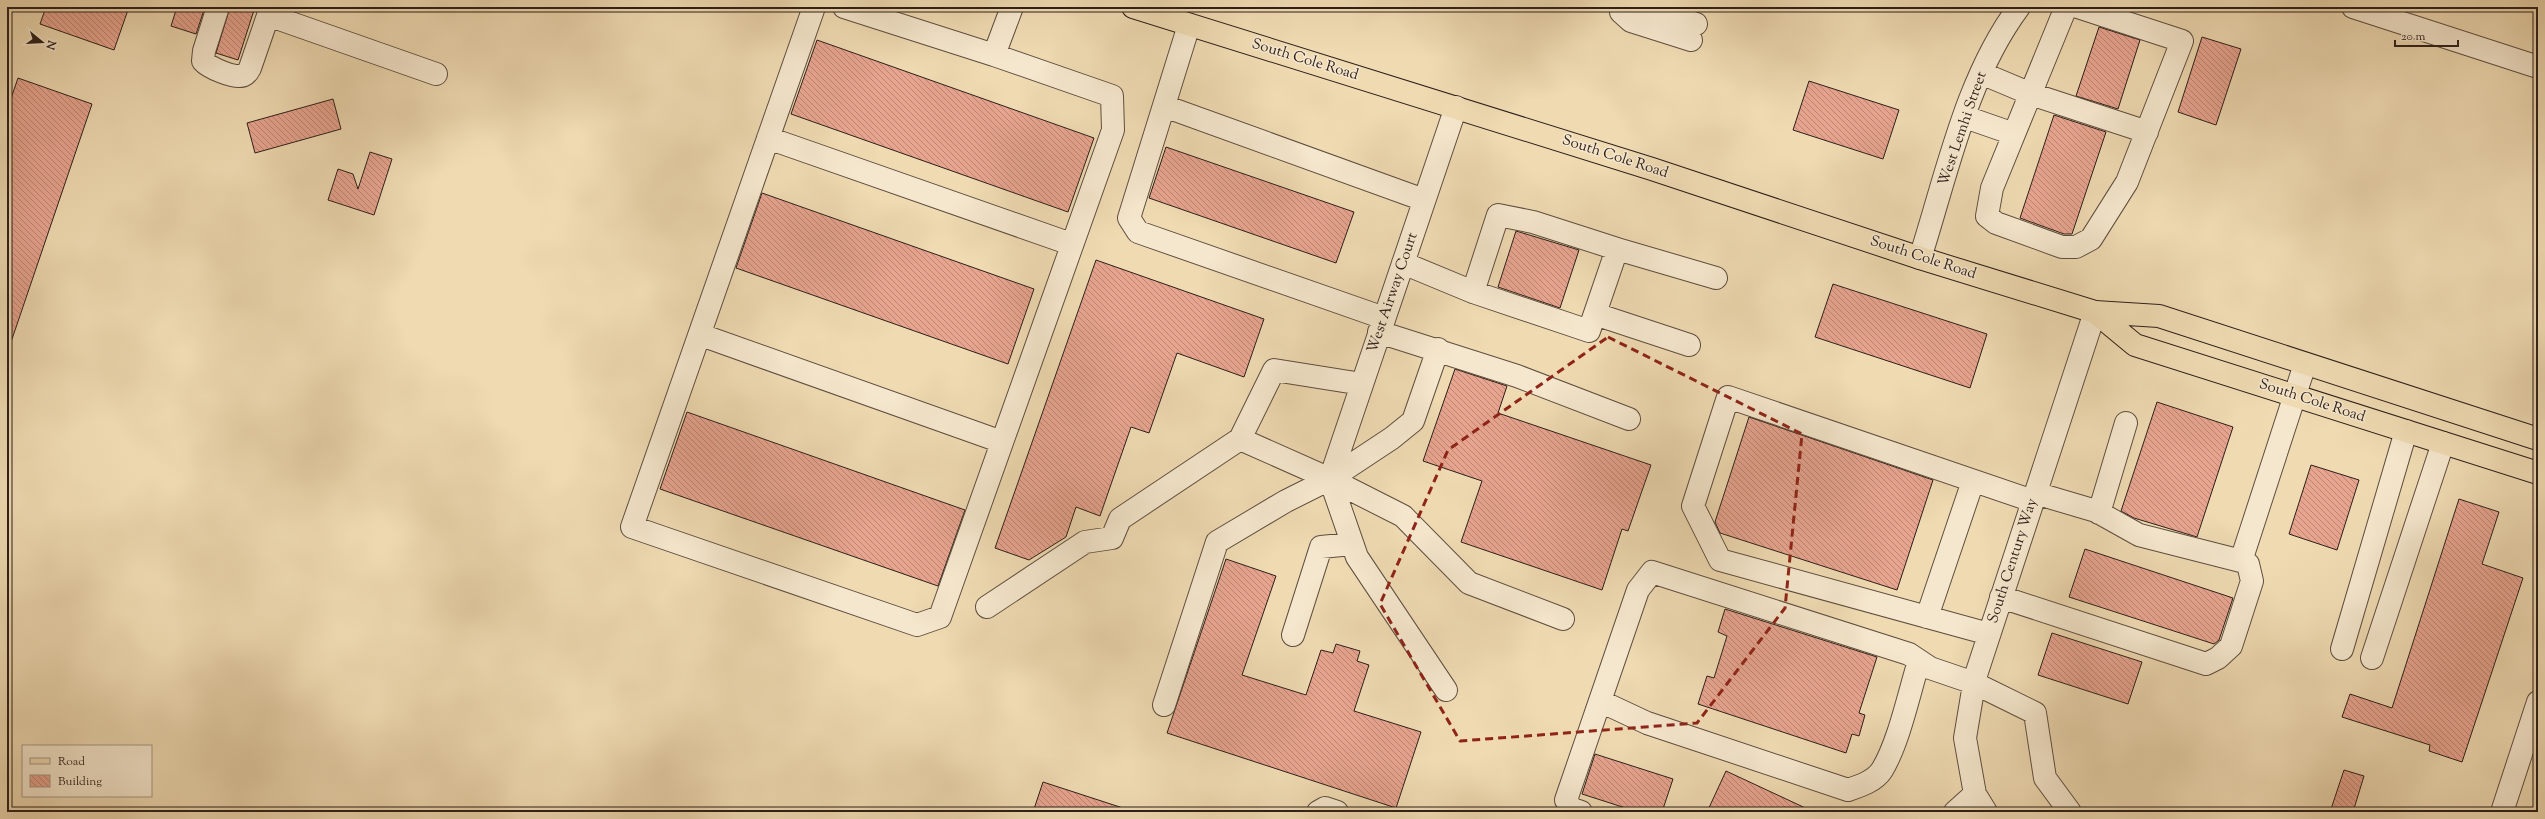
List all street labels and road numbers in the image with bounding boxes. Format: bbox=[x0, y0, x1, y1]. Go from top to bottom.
street label: South Cole Road bbox=[1249, 34, 1361, 86]
street label: West Lemhi Street bbox=[1934, 69, 1992, 189]
street label: South Cole Road bbox=[1559, 130, 1671, 184]
street label: West Airway Court bbox=[1363, 230, 1423, 356]
street label: South Cole Road bbox=[1867, 231, 1979, 285]
street label: South Cole Road bbox=[2256, 374, 2368, 428]
street label: South Century Way bbox=[1983, 495, 2043, 626]

